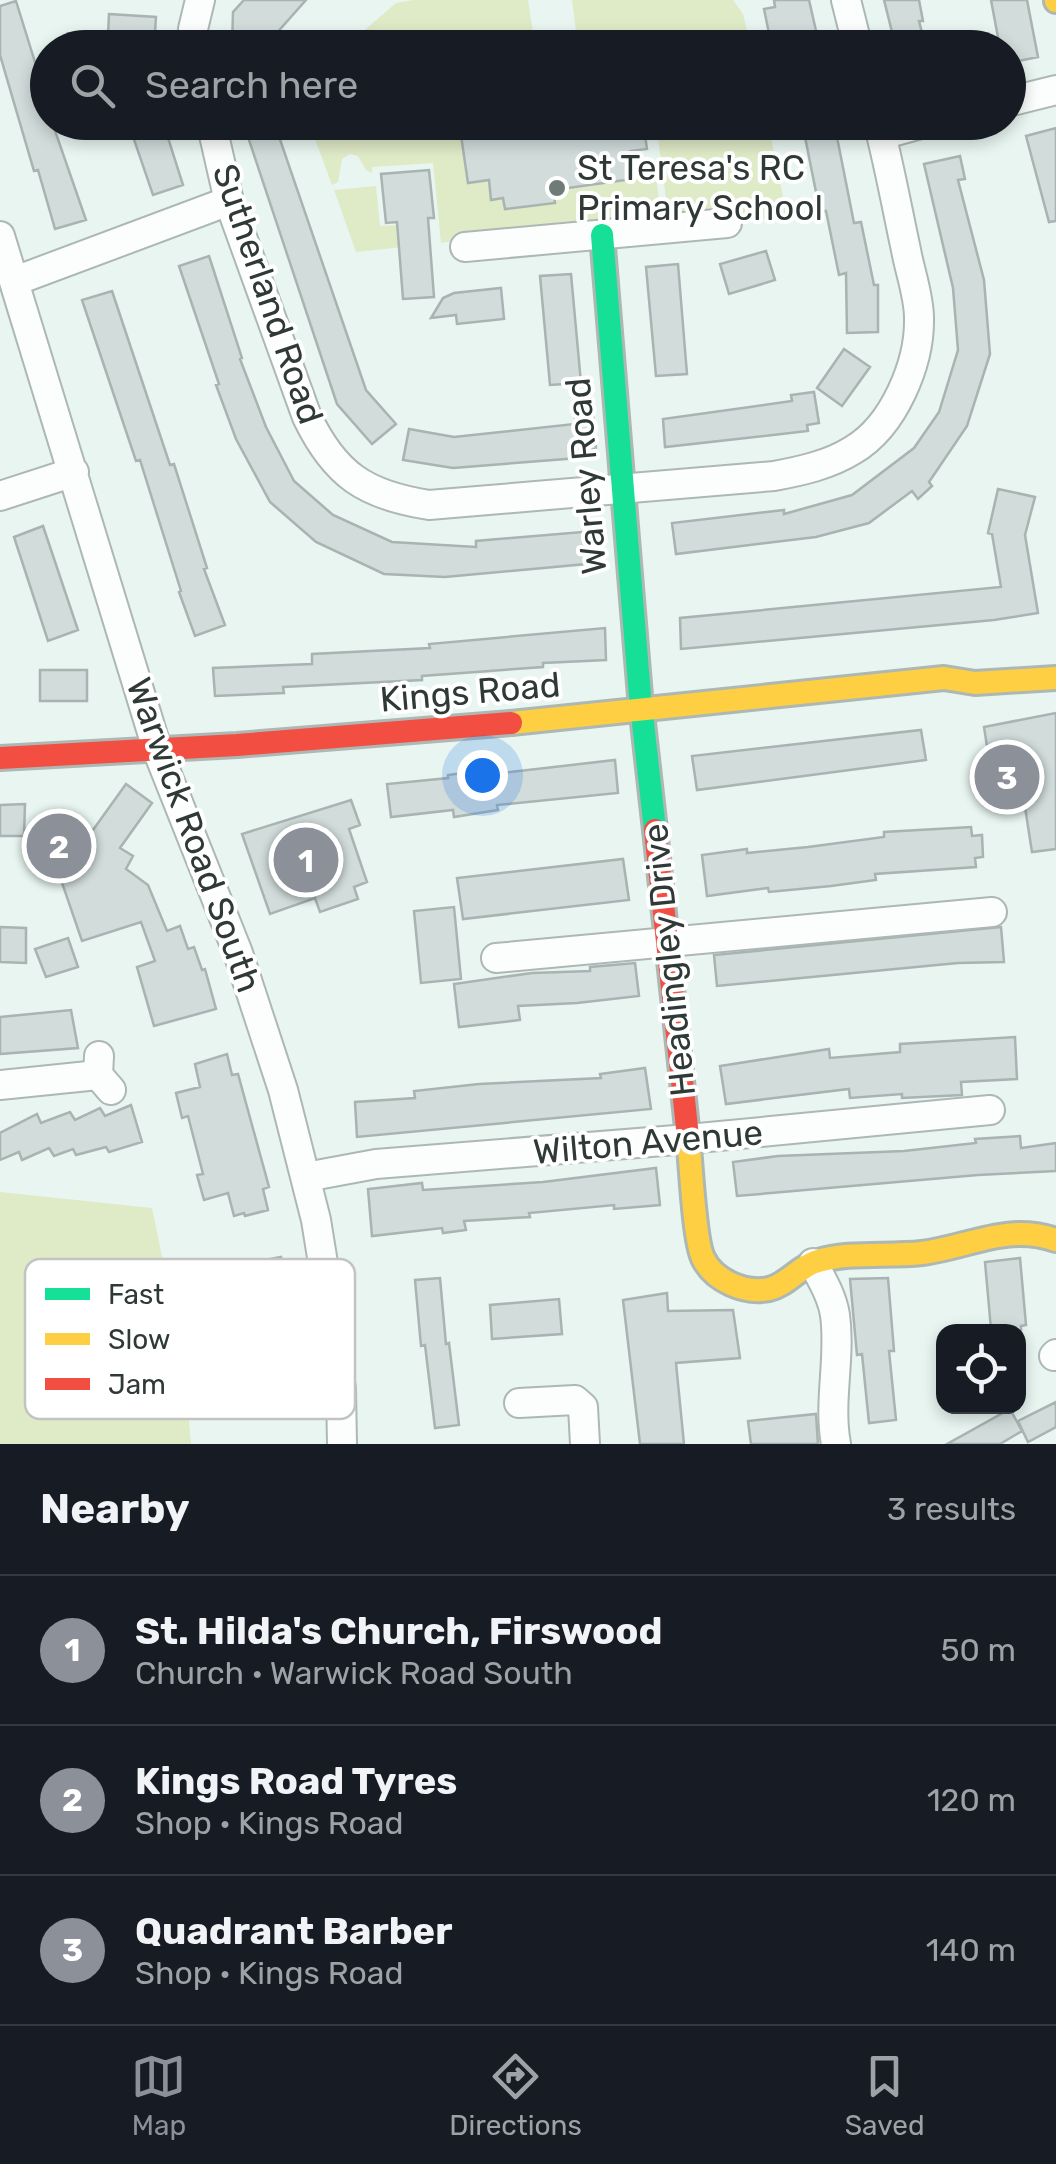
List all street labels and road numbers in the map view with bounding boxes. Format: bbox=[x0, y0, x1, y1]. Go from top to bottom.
street label: Sutherland Road bbox=[204, 159, 332, 429]
street label: Warley Road bbox=[556, 376, 616, 576]
street label: Kings Road bbox=[378, 663, 562, 721]
street label: Warwick Road South bbox=[118, 672, 270, 998]
street label: Headingley Drive bbox=[634, 822, 704, 1098]
street label: Wilton Avenue bbox=[531, 1111, 765, 1173]

